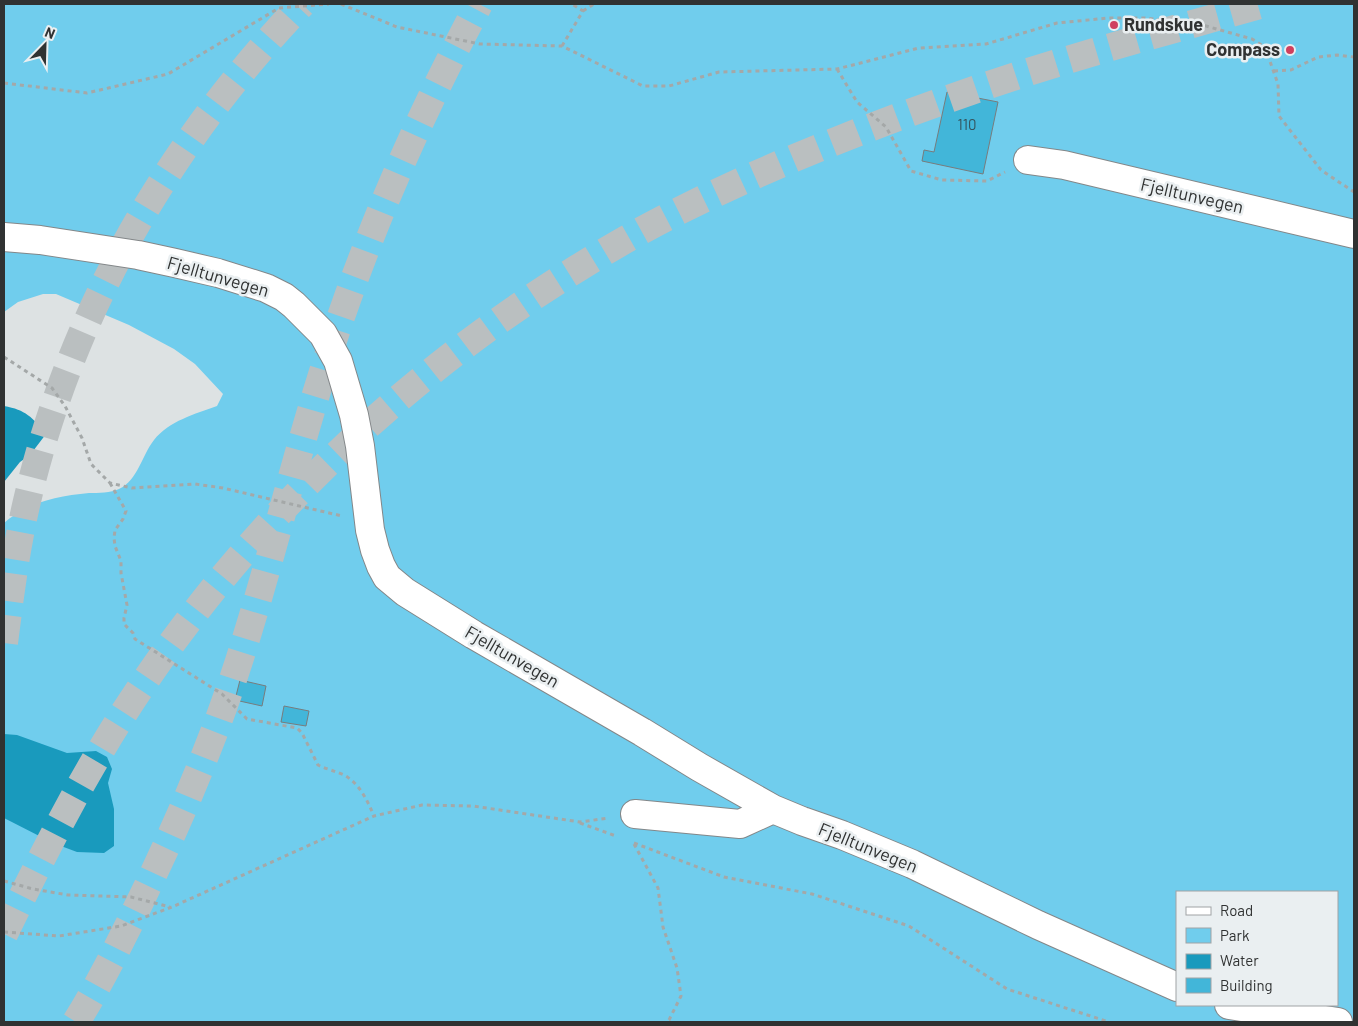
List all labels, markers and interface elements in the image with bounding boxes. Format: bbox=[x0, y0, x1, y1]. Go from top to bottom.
place label: Rundskue bbox=[1124, 13, 1203, 35]
marker: Rundskue bbox=[1108, 19, 1120, 31]
north arrow bbox=[20, 20, 70, 70]
text: N bbox=[43, 23, 58, 42]
place label: Compass bbox=[1206, 38, 1280, 60]
marker: Compass bbox=[1284, 44, 1296, 56]
house number: 110 bbox=[957, 115, 977, 133]
street label: Fjelltunvegen bbox=[1139, 172, 1246, 218]
street label: Fjelltunvegen bbox=[165, 251, 272, 301]
street label: Fjelltunvegen bbox=[462, 620, 563, 692]
street label: Fjelltunvegen bbox=[816, 817, 921, 877]
legend bbox=[1176, 891, 1338, 1006]
text: Road bbox=[1220, 901, 1253, 919]
text: Park bbox=[1220, 926, 1250, 944]
text: Water bbox=[1220, 951, 1259, 969]
text: Building bbox=[1220, 976, 1273, 994]

